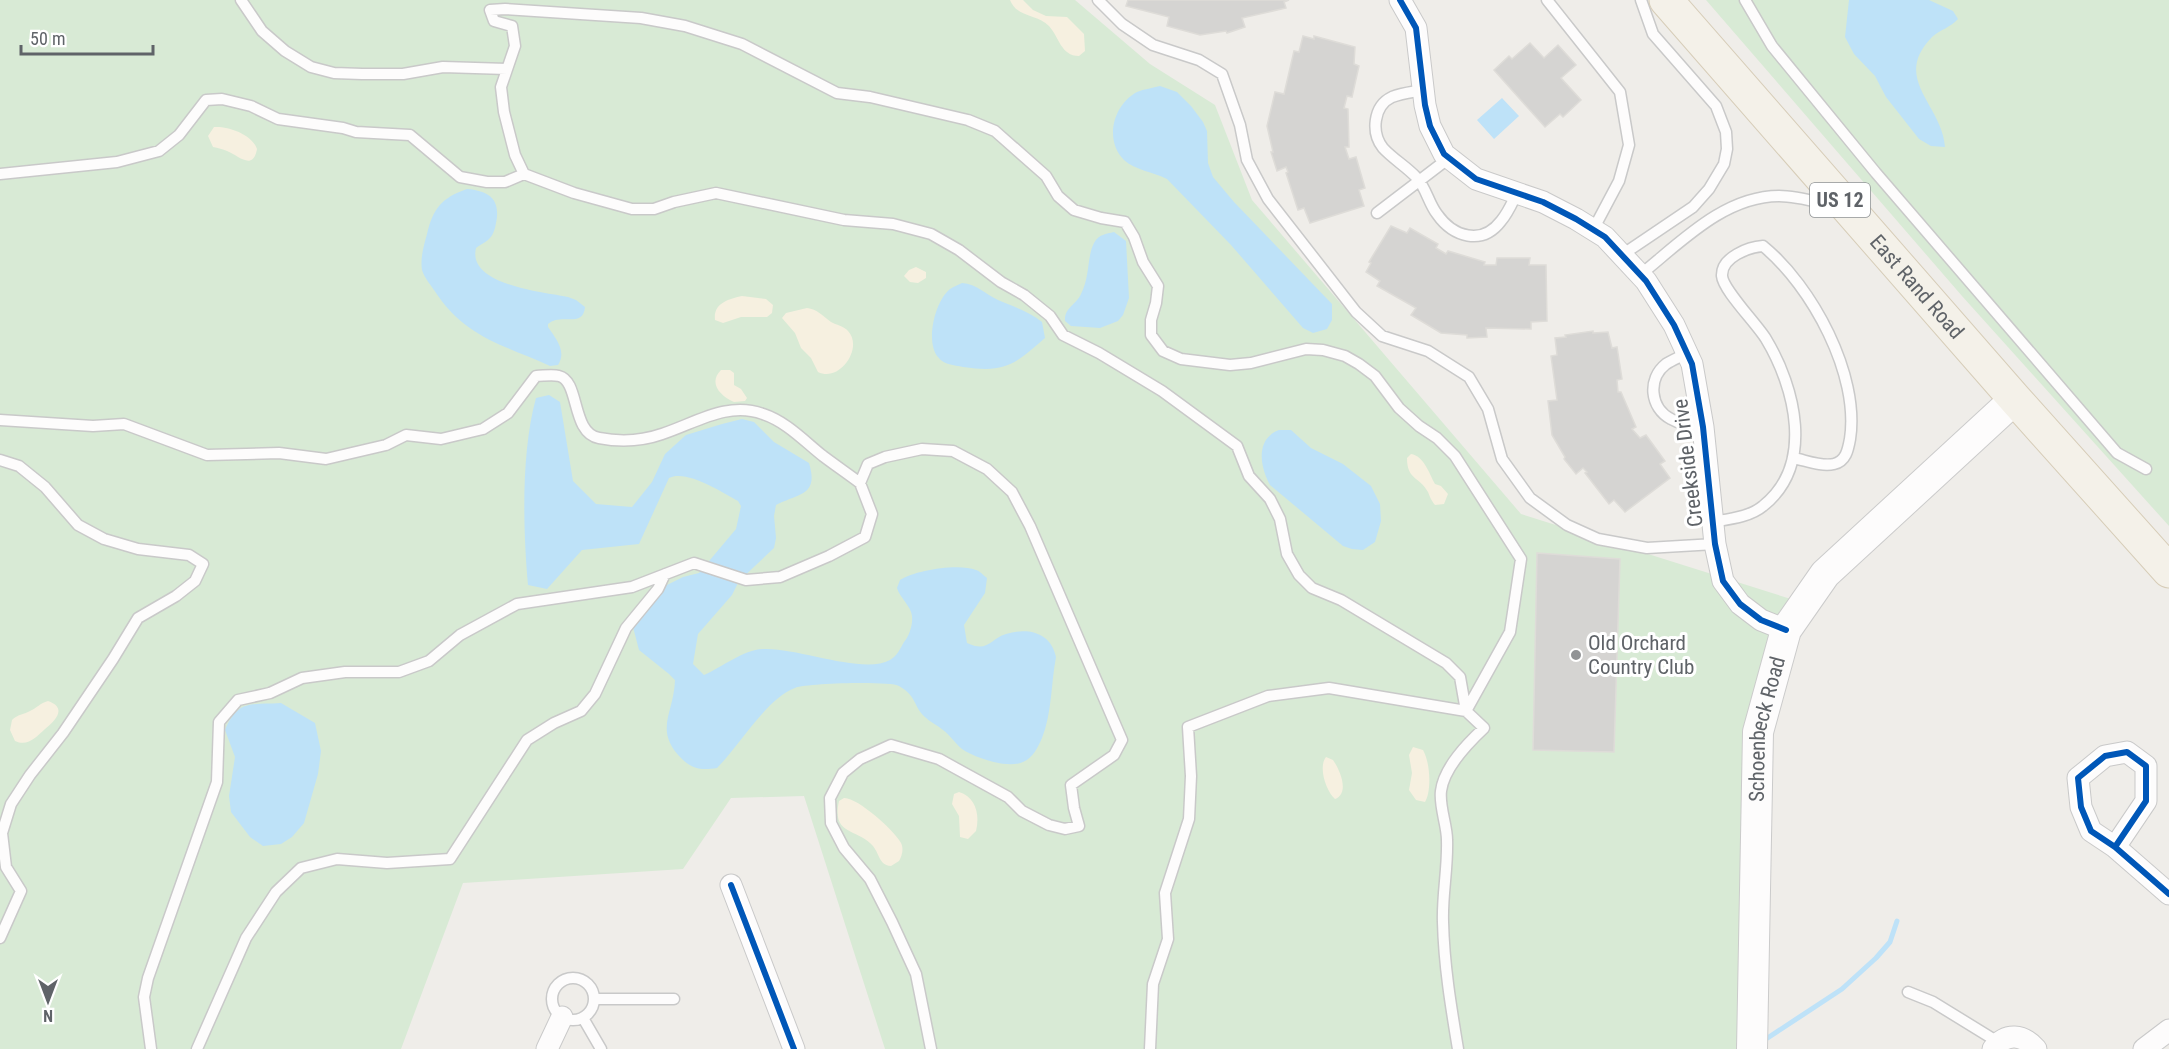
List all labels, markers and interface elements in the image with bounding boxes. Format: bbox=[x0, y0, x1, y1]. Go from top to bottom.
scale bar bbox=[21, 18, 153, 56]
text: 50 m bbox=[30, 28, 65, 49]
road number: US 12 bbox=[1810, 183, 1870, 217]
street label: East Rand Road bbox=[1865, 230, 1969, 344]
street label: Creekside Drive bbox=[1668, 398, 1708, 528]
place label: Old Orchard Country Club bbox=[1588, 631, 1694, 679]
marker: Old Orchard Country Club bbox=[1569, 648, 1583, 662]
street label: Schoenbeck Road bbox=[1745, 654, 1790, 802]
north arrow bbox=[18, 971, 78, 1031]
text: N bbox=[43, 1006, 53, 1025]

